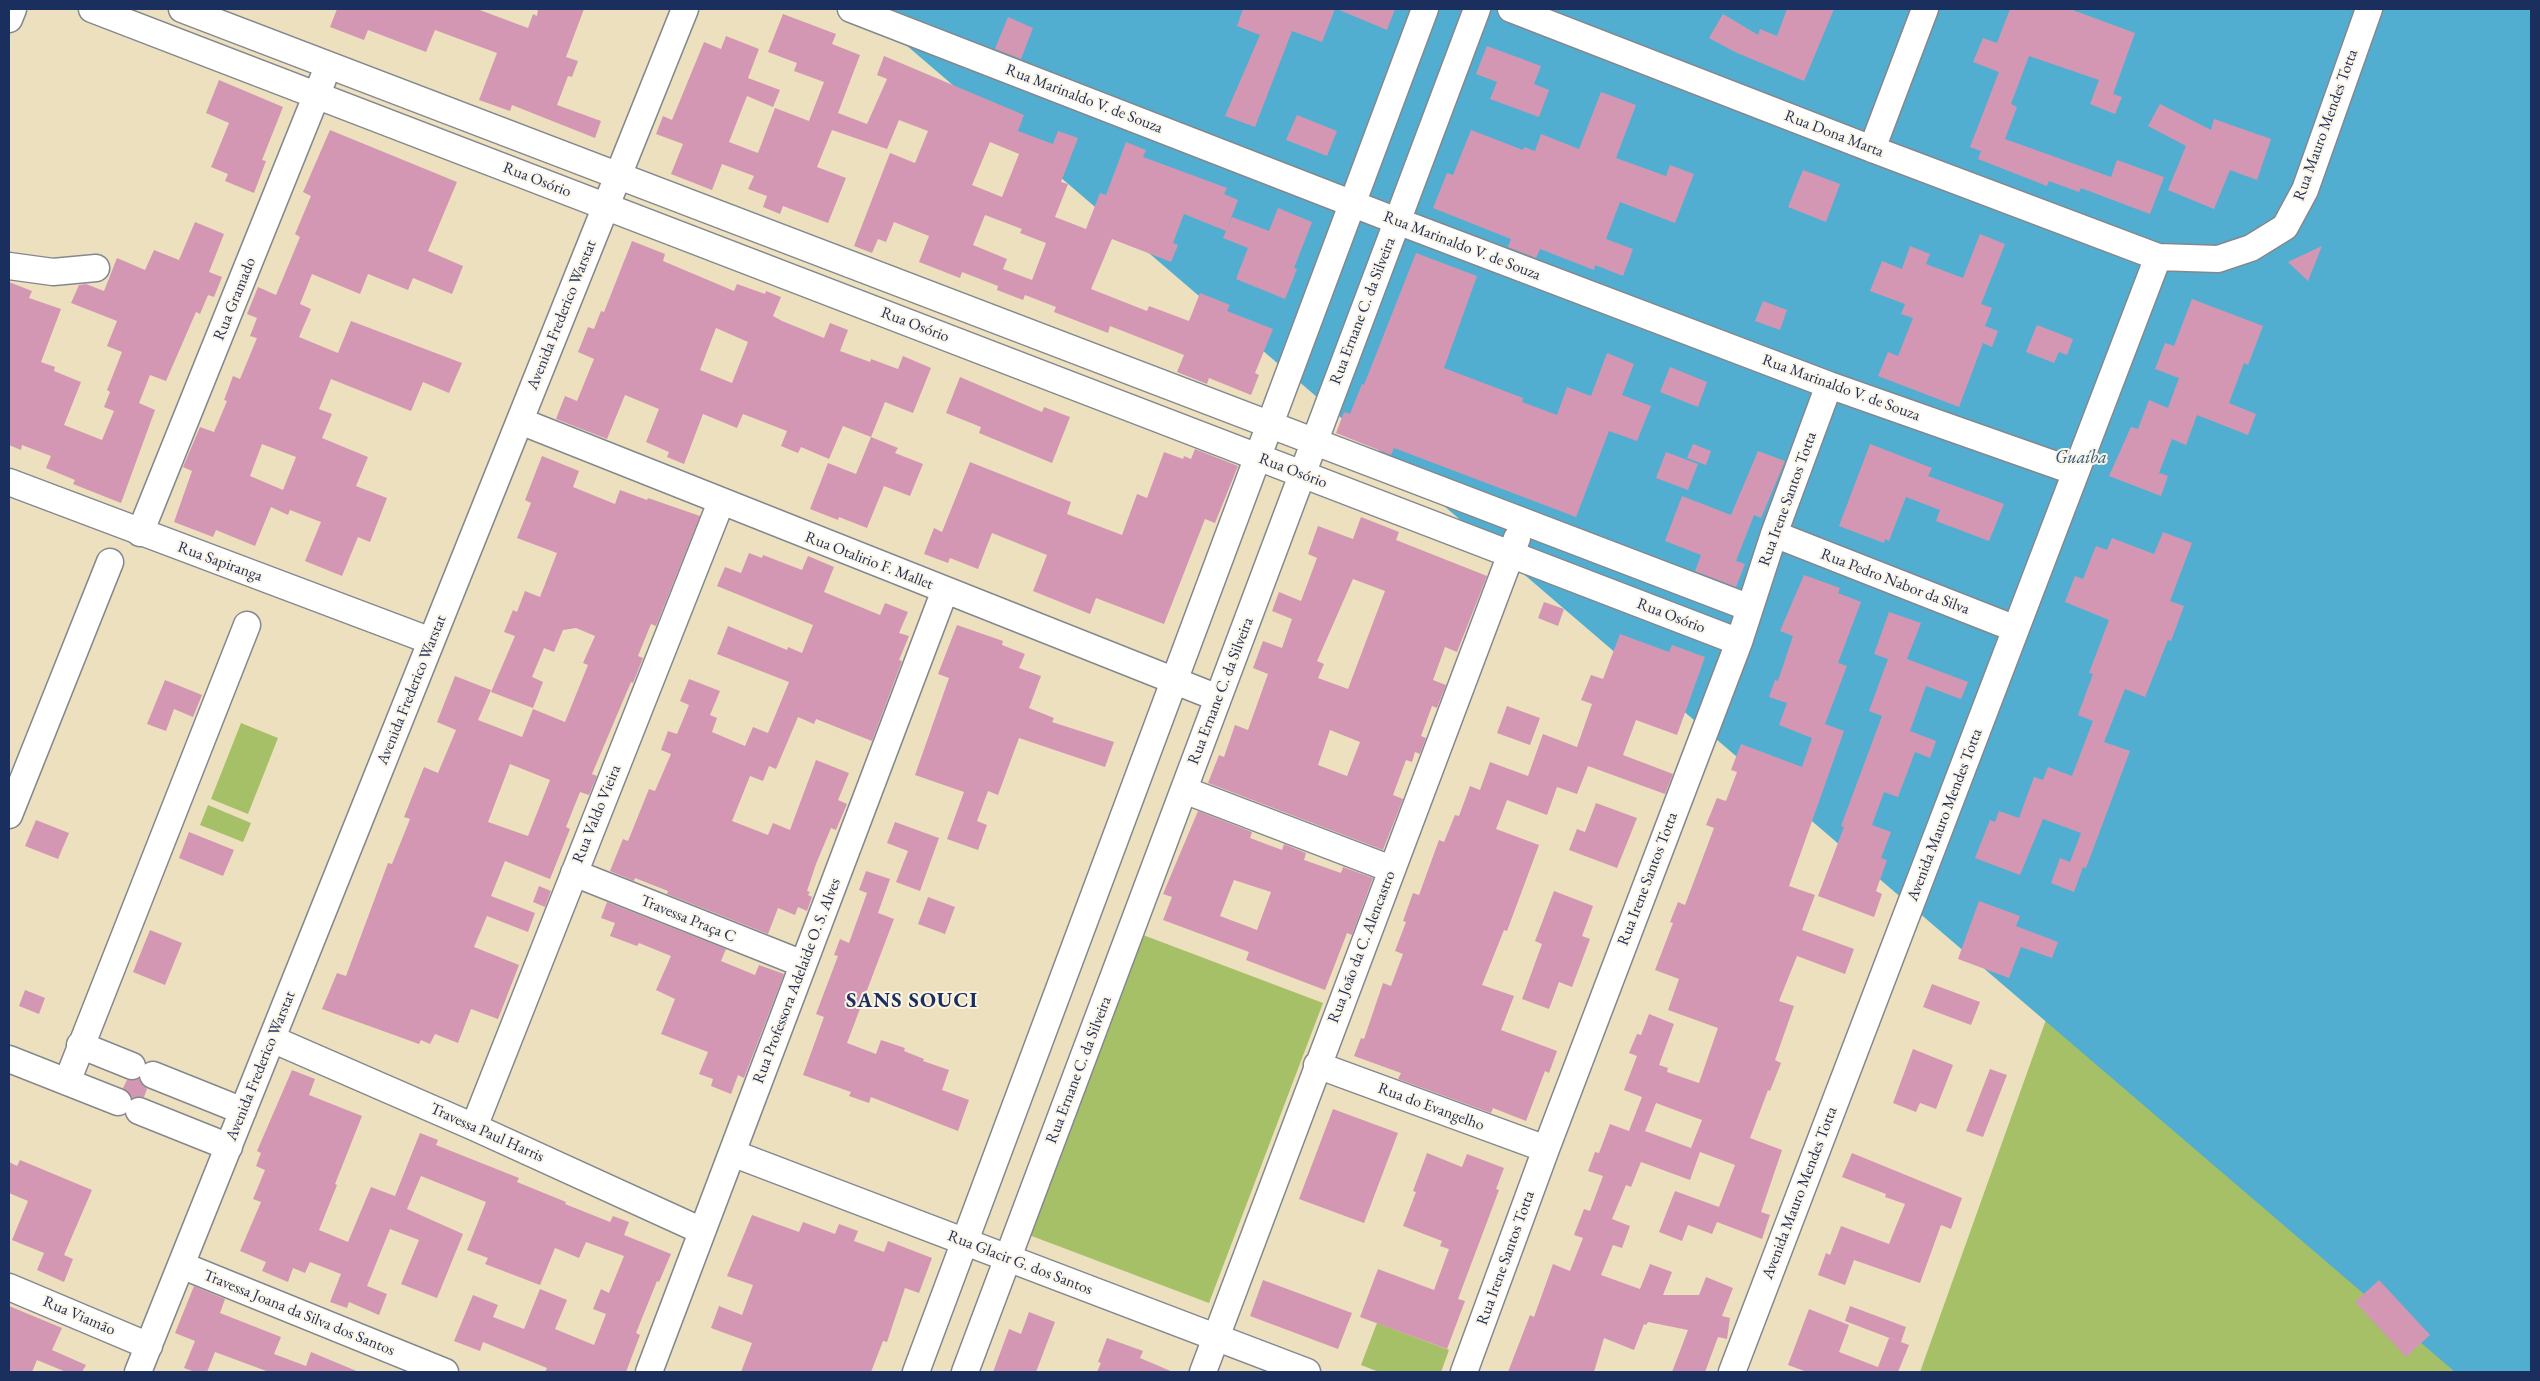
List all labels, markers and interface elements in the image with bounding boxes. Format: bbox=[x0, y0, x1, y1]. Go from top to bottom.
street label: Rua Mauro Mendes Totta bbox=[2290, 47, 2362, 203]
street label: Rua Marinaldo V. de Souza bbox=[1003, 60, 1165, 138]
street label: Rua Dona Marta bbox=[1782, 106, 1886, 162]
street label: Rua Osório bbox=[500, 158, 574, 202]
street label: Rua Marinaldo V. de Souza bbox=[1381, 207, 1543, 285]
street label: Rua Ernane C. da Silveira bbox=[1326, 235, 1400, 387]
street label: Avenida Frederico Warstat bbox=[523, 237, 601, 393]
street label: Rua Gramado bbox=[210, 255, 260, 343]
street label: Rua Osório bbox=[878, 303, 952, 347]
street label: Rua Marinaldo V. de Souza bbox=[1759, 350, 1923, 426]
street label: Rua Irene Santos Totta bbox=[1755, 429, 1821, 569]
water label: Guaíba bbox=[2055, 447, 2107, 469]
street label: Rua Osório bbox=[1256, 449, 1330, 493]
street label: Rua Otalirio F. Mallet bbox=[802, 528, 936, 594]
street label: Rua Sapiranga bbox=[175, 538, 265, 586]
street label: Rua Pedro Nabor da Silva bbox=[1818, 545, 1972, 619]
street label: Rua Osório bbox=[1634, 594, 1708, 638]
street label: Avenida Frederico Warstat bbox=[373, 612, 451, 768]
street label: Rua Ernane C. da Silveira bbox=[1184, 615, 1258, 767]
street label: Avenida Mauro Mendes Totta bbox=[1903, 726, 1987, 904]
street label: Rua Valdo Vieira bbox=[569, 762, 625, 866]
street label: Rua Irene Santos Totta bbox=[1614, 810, 1682, 948]
street label: Rua João da C. Alencastro bbox=[1324, 868, 1400, 1026]
street label: Rua Professora Adelaide O. S. Alves bbox=[749, 876, 845, 1086]
street label: Travessa Praça C bbox=[638, 891, 738, 947]
street label: Avenida Frederico Warstat bbox=[222, 988, 300, 1144]
district label: SANS SOUCI bbox=[845, 988, 979, 1014]
street label: Rua Ernane C. da Silveira bbox=[1042, 994, 1116, 1146]
street label: Rua do Evangelho bbox=[1375, 1079, 1487, 1135]
street label: Travessa Paul Harris bbox=[427, 1099, 547, 1167]
street label: Avenida Mauro Mendes Totta bbox=[1758, 1104, 1842, 1282]
street label: Rua Irene Santos Totta bbox=[1473, 1188, 1539, 1328]
street label: Rua Glacir G. dos Santos bbox=[945, 1227, 1095, 1299]
street label: Travessa Joana da Silva dos Santos bbox=[200, 1266, 398, 1360]
street label: Rua Viamão bbox=[40, 1292, 118, 1340]

